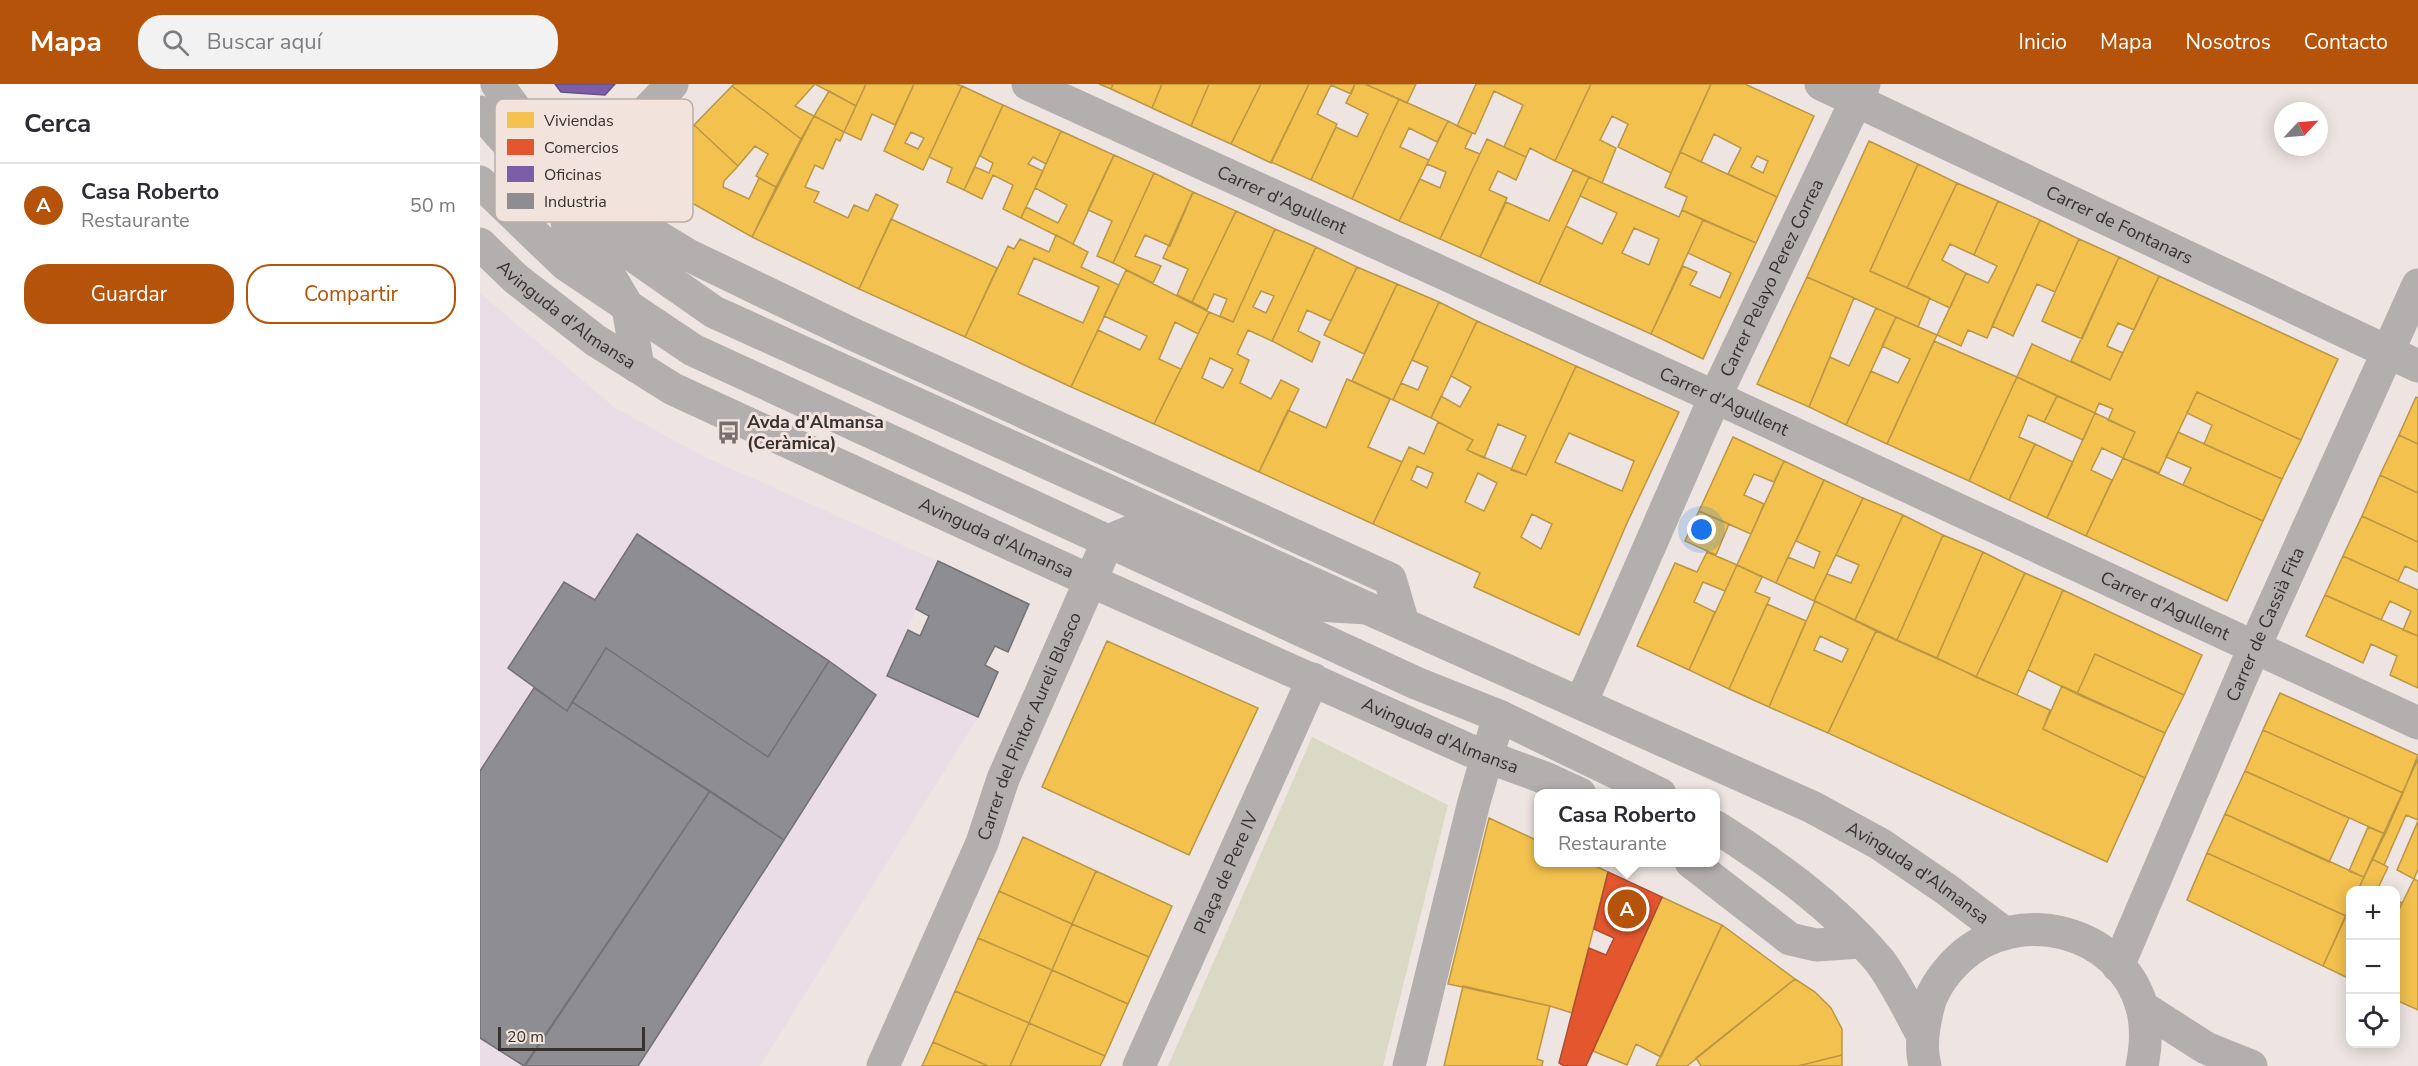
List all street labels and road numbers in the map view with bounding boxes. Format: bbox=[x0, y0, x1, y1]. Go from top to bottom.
street label: Carrer d'Agullent bbox=[1213, 160, 1351, 240]
street label: Carrer Pelayo Perez Correa bbox=[1714, 175, 1829, 381]
street label: Carrer de Fontanars bbox=[2042, 180, 2197, 270]
street label: Avinguda d'Almansa bbox=[492, 255, 640, 375]
street label: Carrer d'Agullent bbox=[1656, 361, 1793, 442]
street label: Avinguda d'Almansa bbox=[915, 492, 1078, 584]
street label: Carrer de Cassià Fita bbox=[2220, 543, 2310, 705]
street label: Carrer d'Agullent bbox=[2097, 565, 2234, 646]
street label: Carrer del Pintor Aureli Blasco bbox=[972, 608, 1087, 844]
street label: Avinguda d'Almansa bbox=[1358, 692, 1522, 779]
street label: Plaça de Pere IV bbox=[1188, 807, 1264, 938]
street label: Avinguda d'Almansa bbox=[1842, 816, 1994, 929]

